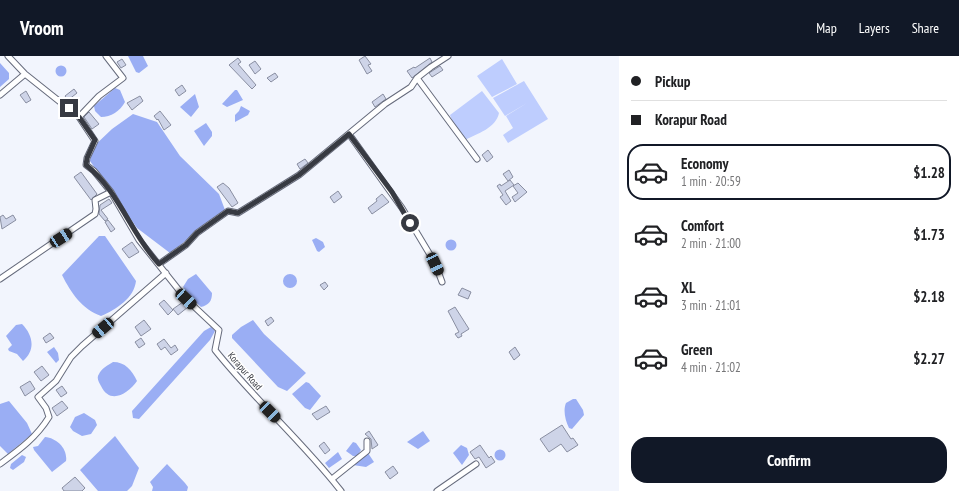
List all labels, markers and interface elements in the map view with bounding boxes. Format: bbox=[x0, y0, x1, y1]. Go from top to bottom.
text: Vroom bbox=[20, 16, 64, 40]
text: Map bbox=[816, 19, 837, 37]
text: Layers bbox=[859, 19, 890, 37]
text: Share bbox=[912, 19, 939, 37]
text: Pickup bbox=[655, 72, 690, 91]
route end bbox=[60, 99, 78, 117]
text: Korapur Road bbox=[655, 110, 727, 129]
icon: car bbox=[633, 154, 669, 190]
text: Economy bbox=[681, 154, 729, 173]
text: $1.28 bbox=[913, 163, 945, 182]
text: 1 min · 20:59 bbox=[681, 173, 741, 190]
route start bbox=[401, 214, 419, 232]
icon: car bbox=[633, 216, 669, 252]
text: Comfort bbox=[681, 216, 724, 235]
text: $1.73 bbox=[913, 225, 945, 244]
car bbox=[48, 226, 74, 250]
text: 2 min · 21:00 bbox=[681, 235, 741, 252]
car bbox=[424, 251, 446, 277]
icon: car bbox=[633, 278, 669, 314]
text: XL bbox=[681, 278, 695, 297]
car bbox=[173, 286, 199, 312]
text: $2.18 bbox=[913, 287, 945, 306]
text: 3 min · 21:01 bbox=[681, 297, 741, 314]
car bbox=[90, 316, 116, 340]
icon: car bbox=[633, 340, 669, 376]
text: Green bbox=[681, 340, 713, 359]
street label: Korapur Road bbox=[225, 349, 265, 393]
text: $2.27 bbox=[913, 349, 945, 368]
text: 4 min · 21:02 bbox=[681, 359, 741, 376]
car bbox=[257, 399, 283, 425]
button: Confirm bbox=[631, 437, 947, 483]

